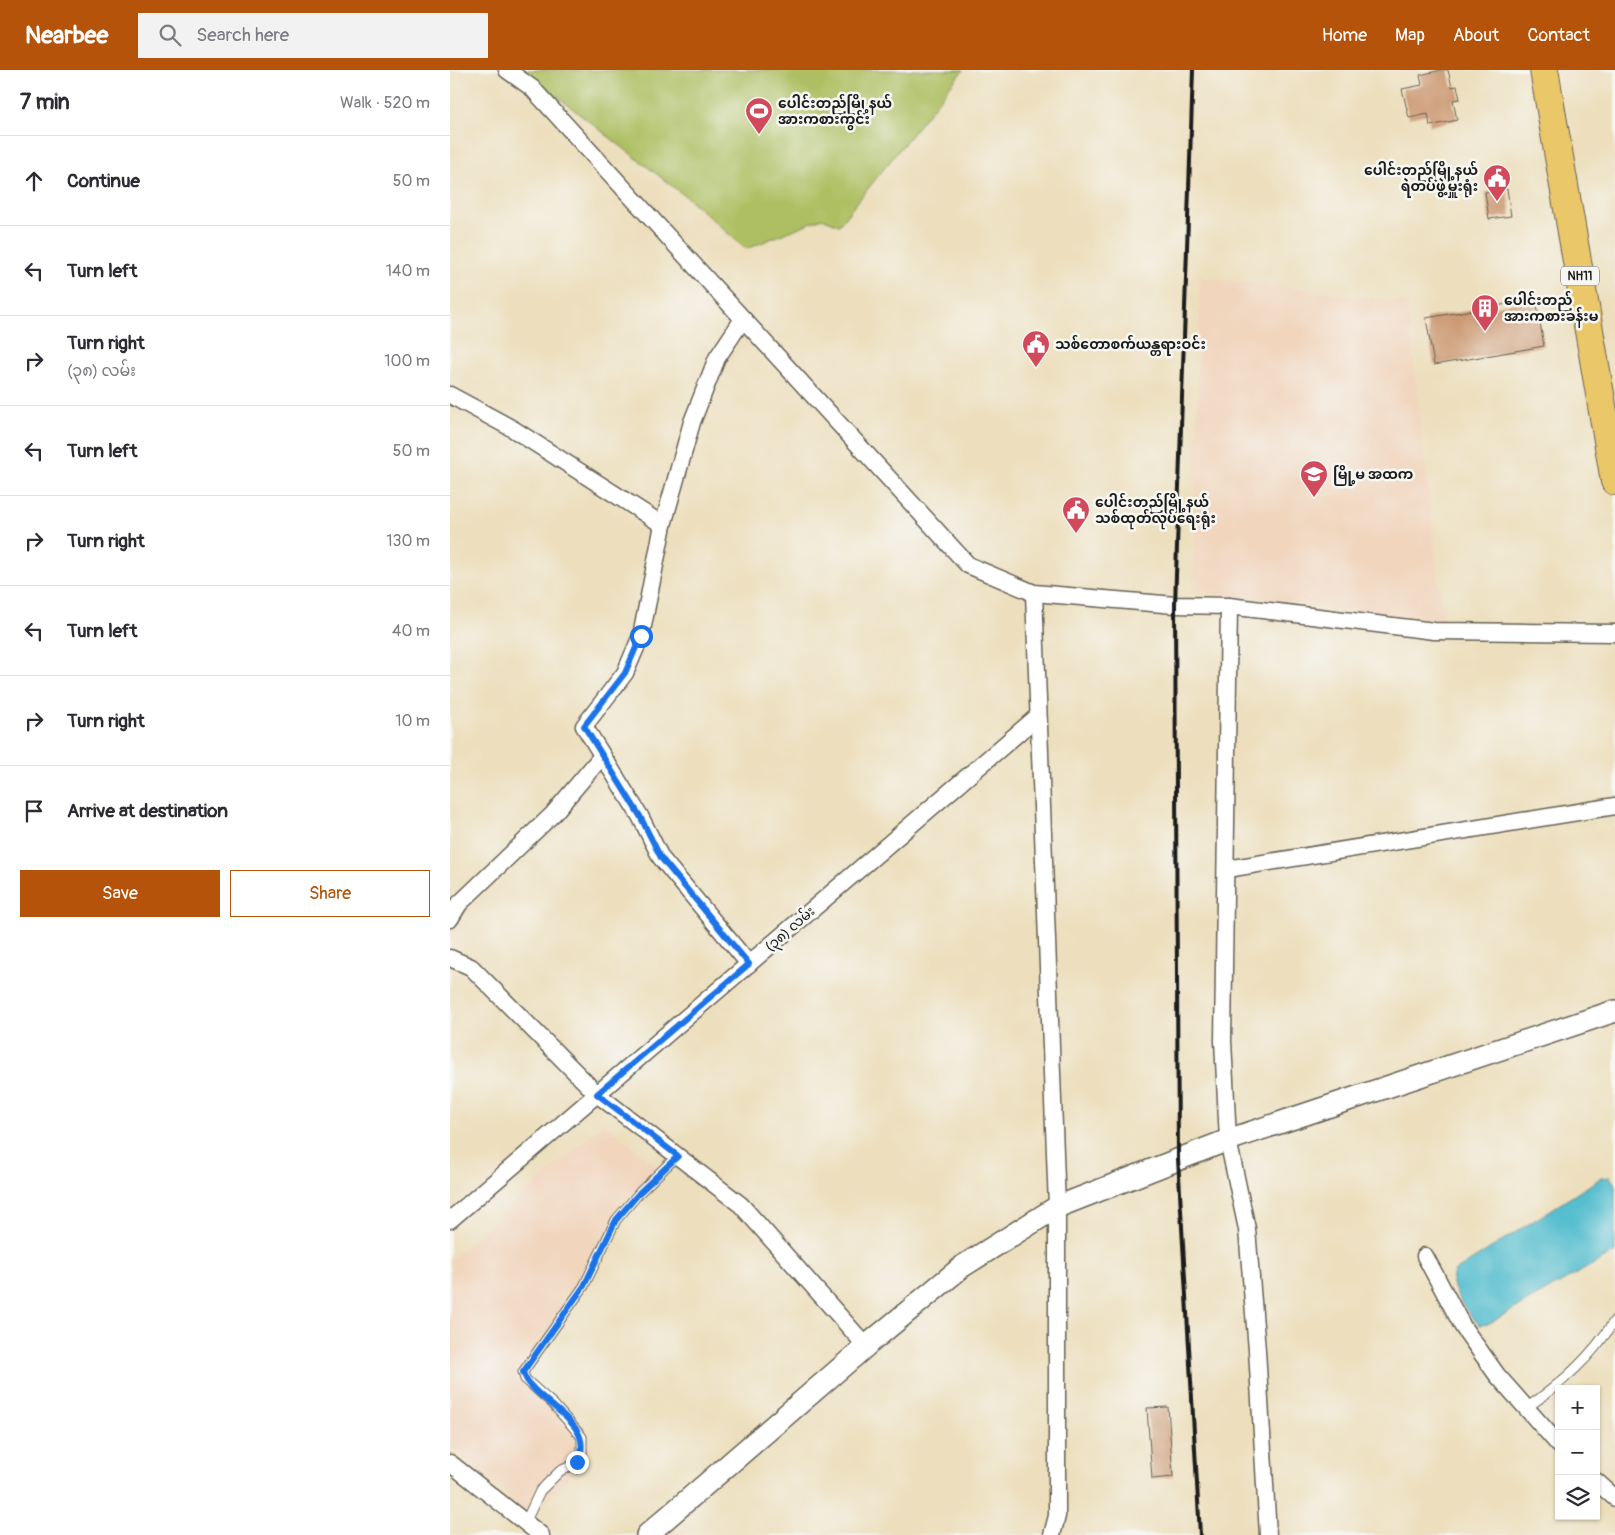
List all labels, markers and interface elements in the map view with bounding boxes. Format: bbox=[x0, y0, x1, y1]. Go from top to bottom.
search box bbox=[138, 13, 488, 58]
text: Nearbee bbox=[25, 21, 108, 50]
icon: search bbox=[156, 21, 184, 49]
text: Search here bbox=[196, 23, 289, 47]
text: Home bbox=[1322, 24, 1367, 47]
text: Map bbox=[1395, 24, 1425, 47]
text: About bbox=[1453, 24, 1499, 47]
text: Contact bbox=[1527, 24, 1590, 47]
text: 7 min bbox=[20, 89, 70, 116]
text: Walk · 520 m bbox=[340, 93, 430, 113]
place label: ‌ပေါင်းတည်မြို့နယ် အားကစားကွင်း bbox=[778, 93, 892, 131]
sports icon: ‌ပေါင်းတည်မြို့နယ် အားကစားကွင်း bbox=[744, 96, 774, 135]
place label: ပေါင်းတည်မြို့နယ် ရဲတပ်ဖွဲ့မှူးရုံး bbox=[1364, 160, 1478, 198]
public building icon: ပေါင်းတည်မြို့နယ် ရဲတပ်ဖွဲ့မှူးရုံး bbox=[1482, 163, 1512, 202]
icon: ahead bbox=[20, 167, 48, 195]
text: Continue bbox=[67, 169, 140, 193]
text: 50 m bbox=[393, 171, 430, 191]
icon: left bbox=[20, 257, 48, 285]
text: Turn left bbox=[67, 259, 137, 283]
text: 140 m bbox=[386, 261, 430, 281]
road number: NH11 bbox=[1561, 267, 1599, 286]
place label: ပေါင်းတည် အားကစားခန်းမ bbox=[1504, 290, 1599, 328]
building icon: ပေါင်းတည် အားကစားခန်းမ bbox=[1470, 293, 1500, 332]
public building icon: သစ်တောစက်ယန္တရားဝင်း bbox=[1021, 329, 1051, 368]
text: Turn right bbox=[67, 331, 145, 355]
place label: သစ်တောစက်ယန္တရားဝင်း bbox=[1055, 334, 1206, 356]
icon: right bbox=[20, 347, 48, 375]
text: 100 m bbox=[384, 351, 430, 371]
text: (၃၈) လမ်း bbox=[67, 361, 136, 381]
icon: left bbox=[20, 437, 48, 465]
text: Turn left bbox=[67, 439, 137, 463]
text: 50 m bbox=[393, 441, 430, 461]
school or university icon: မြို့မ အထက bbox=[1299, 459, 1329, 498]
place label: မြို့မ အထက bbox=[1333, 464, 1413, 486]
place label: ပေါင်းတည်မြို့နယ် သစ်ထုတ်လုပ်ရေးရုံး bbox=[1095, 492, 1216, 530]
public building icon: ပေါင်းတည်မြို့နယ် သစ်ထုတ်လုပ်ရေးရုံး bbox=[1061, 495, 1091, 534]
icon: right bbox=[20, 527, 48, 555]
text: Turn right bbox=[67, 529, 145, 553]
text: 130 m bbox=[386, 531, 430, 551]
icon: left bbox=[20, 617, 48, 645]
text: Turn left bbox=[67, 619, 137, 643]
text: 40 m bbox=[392, 621, 430, 641]
route start bbox=[630, 625, 653, 648]
icon: right bbox=[20, 707, 48, 735]
text: Turn right bbox=[67, 709, 145, 733]
text: 10 m bbox=[395, 711, 430, 731]
icon: arrive bbox=[20, 797, 48, 825]
text: Arrive at destination bbox=[67, 799, 228, 823]
button: Save bbox=[20, 870, 220, 917]
button: Share bbox=[230, 870, 430, 917]
street label: (၃၈) လမ်း bbox=[760, 901, 820, 957]
map controls bbox=[1555, 1385, 1600, 1520]
button: + bbox=[1555, 1385, 1600, 1430]
button: − bbox=[1555, 1430, 1600, 1475]
route end bbox=[566, 1451, 589, 1474]
button: layers bbox=[1555, 1475, 1600, 1520]

